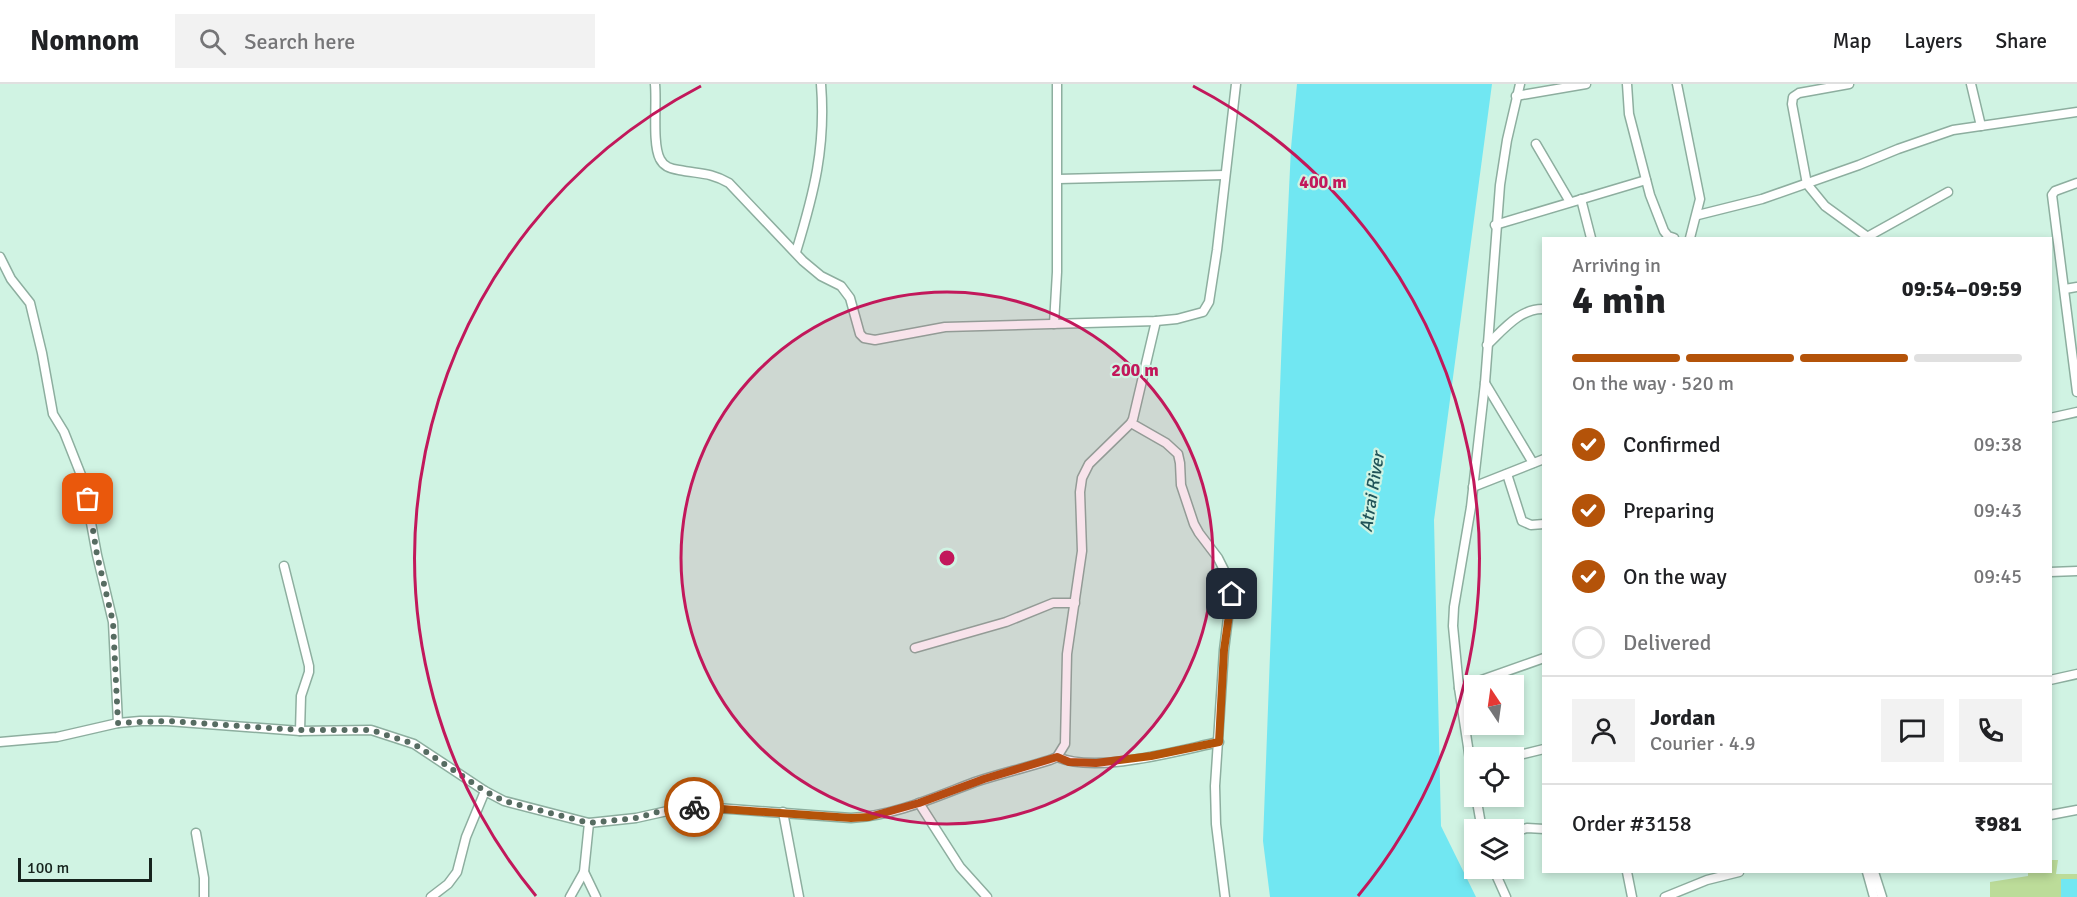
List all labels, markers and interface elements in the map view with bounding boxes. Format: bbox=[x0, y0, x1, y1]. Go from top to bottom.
search box bbox=[175, 14, 595, 68]
text: Nomnom bbox=[30, 24, 139, 58]
icon: search bbox=[196, 25, 229, 58]
text: Search here bbox=[244, 28, 355, 55]
text: Map bbox=[1833, 28, 1871, 54]
text: Layers bbox=[1904, 28, 1962, 54]
text: Share bbox=[1995, 28, 2047, 54]
text: 400 m bbox=[1299, 171, 1347, 193]
text: Arriving in bbox=[1572, 253, 1661, 278]
text: 09:54–09:59 bbox=[1902, 275, 2022, 302]
text: 4 min bbox=[1572, 276, 1666, 324]
text: 200 m bbox=[1111, 359, 1159, 381]
text: On the way · 520 m bbox=[1572, 371, 1734, 396]
icon: check bbox=[1572, 428, 1605, 461]
text: Confirmed bbox=[1623, 431, 1721, 458]
text: 09:38 bbox=[1973, 432, 2022, 457]
water label: Atrai River bbox=[1355, 448, 1390, 534]
pin bbox=[62, 473, 113, 524]
icon: bag bbox=[71, 482, 104, 515]
icon: check bbox=[1572, 494, 1605, 527]
text: Preparing bbox=[1623, 497, 1715, 524]
text: 09:43 bbox=[1973, 498, 2022, 523]
centre of rings bbox=[937, 548, 957, 568]
icon: check bbox=[1572, 560, 1605, 593]
text: On the way bbox=[1623, 563, 1727, 590]
text: 09:45 bbox=[1973, 564, 2022, 589]
pin bbox=[1206, 568, 1257, 619]
icon: home bbox=[1215, 577, 1248, 610]
text: Delivered bbox=[1623, 629, 1711, 656]
north arrow bbox=[1464, 675, 1524, 735]
map controls bbox=[1464, 675, 1524, 879]
button: person bbox=[1572, 699, 1635, 762]
button: chat bbox=[1881, 699, 1944, 762]
button: phone bbox=[1959, 699, 2022, 762]
text: Jordan bbox=[1650, 704, 1716, 731]
text: Courier · 4.9 bbox=[1650, 731, 1756, 756]
button: locate bbox=[1464, 747, 1524, 807]
courier bbox=[664, 777, 724, 837]
icon: bike bbox=[678, 791, 711, 824]
text: Order #3158 bbox=[1572, 810, 1692, 837]
text: ₹981 bbox=[1974, 810, 2022, 837]
button: layers bbox=[1464, 819, 1524, 879]
scale bar bbox=[18, 855, 152, 882]
text: 100 m bbox=[27, 858, 69, 878]

